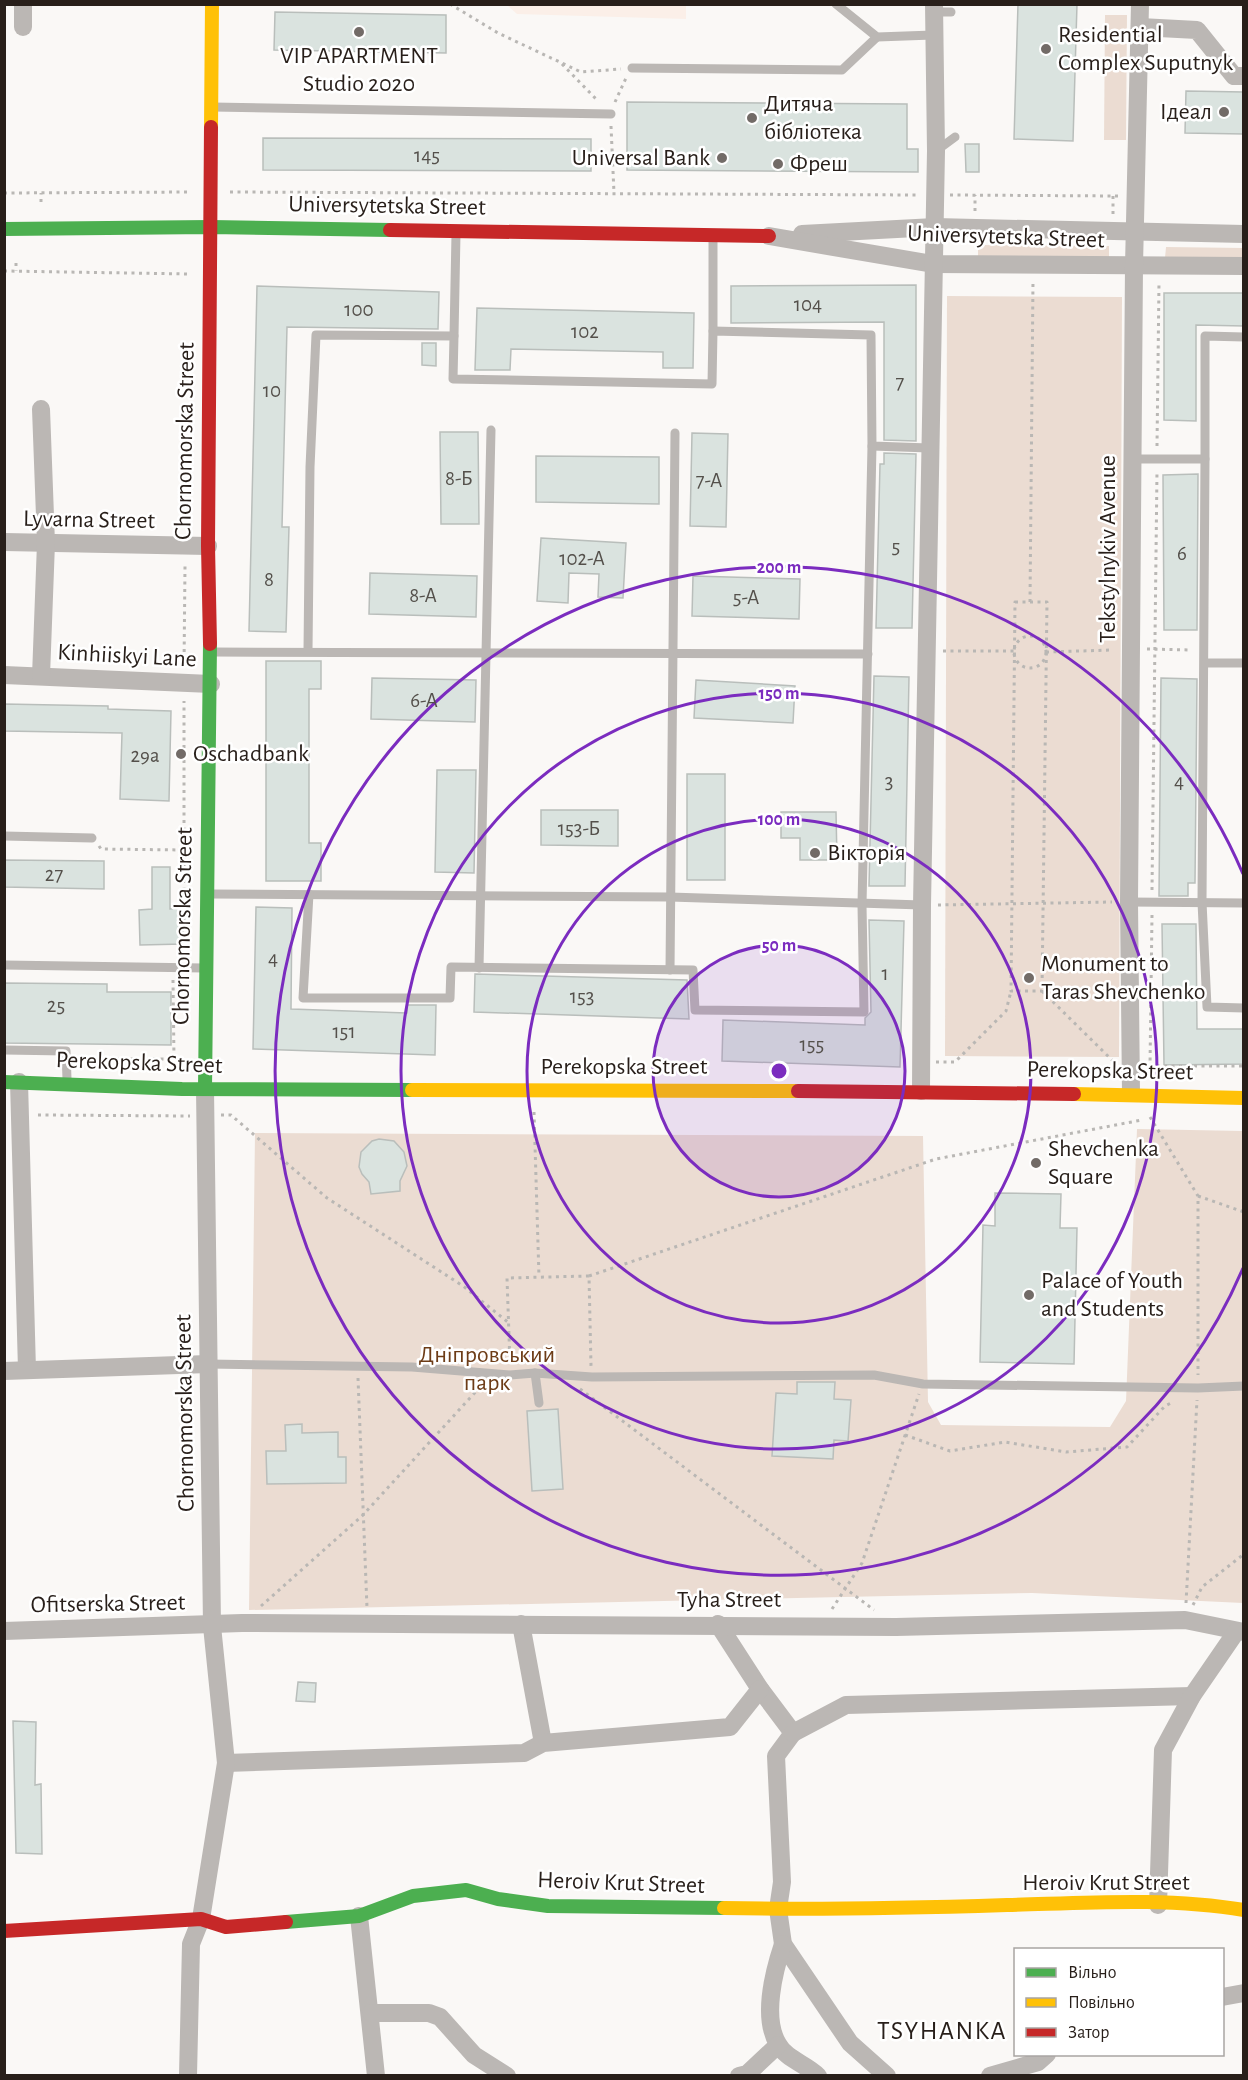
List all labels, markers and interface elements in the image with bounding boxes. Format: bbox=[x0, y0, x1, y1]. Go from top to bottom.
place label: Residential Complex Suputnyk bbox=[1058, 23, 1233, 75]
marker: VIP APARTMENT Studio 2020 bbox=[352, 25, 366, 39]
marker: Residential Complex Suputnyk bbox=[1039, 42, 1053, 56]
place label: VIP APARTMENT Studio 2020 bbox=[280, 44, 438, 96]
place label: Дитяча бібліотека bbox=[764, 92, 862, 144]
place label: Ідеал bbox=[1160, 100, 1212, 124]
marker: Ідеал bbox=[1217, 105, 1231, 119]
marker: Дитяча бібліотека bbox=[745, 111, 759, 125]
house number: 145 bbox=[414, 145, 440, 166]
place label: Universal Bank bbox=[572, 146, 710, 170]
marker: Universal Bank bbox=[715, 151, 729, 165]
place label: Фреш bbox=[790, 152, 848, 176]
marker: Фреш bbox=[771, 157, 785, 171]
street label: Universytetska Street bbox=[288, 192, 486, 220]
street label: Universytetska Street bbox=[907, 222, 1105, 252]
house number: 104 bbox=[794, 294, 822, 315]
house number: 100 bbox=[344, 299, 374, 320]
house number: 102 bbox=[571, 321, 599, 342]
street label: Chornomorska Street bbox=[171, 342, 199, 540]
house number: 7 bbox=[896, 372, 905, 393]
house number: 10 bbox=[263, 380, 281, 401]
street label: Tekstylnykiv Avenue bbox=[1096, 455, 1120, 643]
house number: 8-Б bbox=[445, 468, 473, 489]
house number: 7-А bbox=[696, 470, 722, 491]
street label: Lyvarna Street bbox=[23, 507, 156, 533]
house number: 5 bbox=[892, 536, 900, 557]
house number: 6 bbox=[1177, 543, 1187, 564]
house number: 102-А bbox=[559, 548, 605, 569]
text: 200 m bbox=[757, 559, 801, 577]
house number: 8 bbox=[264, 569, 274, 590]
house number: 8-А bbox=[409, 585, 437, 606]
house number: 5-А bbox=[733, 587, 759, 608]
street label: Kinhiiskyi Lane bbox=[57, 640, 197, 672]
text: 150 m bbox=[759, 685, 799, 703]
house number: 6-А bbox=[410, 690, 438, 711]
place label: Oschadbank bbox=[193, 742, 309, 766]
house number: 29а bbox=[130, 745, 160, 766]
marker: Oschadbank bbox=[174, 747, 188, 761]
house number: 3 bbox=[885, 771, 893, 792]
house number: 4 bbox=[1174, 771, 1184, 792]
text: 100 m bbox=[758, 811, 800, 829]
house number: 153-Б bbox=[558, 818, 600, 839]
street label: Chornomorska Street bbox=[169, 827, 197, 1025]
place label: Вікторія bbox=[827, 841, 906, 865]
marker: Вікторія bbox=[808, 846, 822, 860]
house number: 27 bbox=[45, 864, 63, 885]
text: 50 m bbox=[762, 937, 796, 955]
house number: 4 bbox=[268, 948, 278, 969]
place label: Monument to Taras Shevchenko bbox=[1041, 952, 1205, 1004]
house number: 1 bbox=[881, 963, 889, 984]
marker: Monument to Taras Shevchenko bbox=[1022, 971, 1036, 985]
house number: 153 bbox=[570, 986, 594, 1007]
house number: 25 bbox=[47, 995, 65, 1016]
house number: 151 bbox=[332, 1021, 356, 1042]
house number: 155 bbox=[800, 1034, 824, 1055]
street label: Perekopska Street bbox=[55, 1048, 223, 1078]
street label: Perekopska Street bbox=[541, 1055, 708, 1079]
street label: Perekopska Street bbox=[1026, 1058, 1194, 1084]
centre of rings bbox=[769, 1061, 789, 1081]
place label: Shevchenka Square bbox=[1048, 1137, 1159, 1189]
marker: Shevchenka Square bbox=[1029, 1156, 1043, 1170]
place label: Palace of Youth and Students bbox=[1041, 1269, 1183, 1321]
marker: Palace of Youth and Students bbox=[1022, 1288, 1036, 1302]
street label: Chornomorska Street bbox=[171, 1314, 199, 1512]
park label: Дніпровський парк bbox=[419, 1343, 555, 1395]
street label: Tyha Street bbox=[677, 1588, 782, 1612]
street label: Ofitserska Street bbox=[30, 1591, 186, 1617]
street label: Heroiv Krut Street bbox=[537, 1868, 705, 1898]
street label: Heroiv Krut Street bbox=[1022, 1871, 1190, 1895]
legend bbox=[1014, 1948, 1224, 2056]
text: Вільно bbox=[1068, 1964, 1116, 1982]
text: Повільно bbox=[1068, 1994, 1135, 2012]
district label: TSYHANKA bbox=[877, 2018, 1007, 2044]
text: Затор bbox=[1068, 2024, 1109, 2042]

